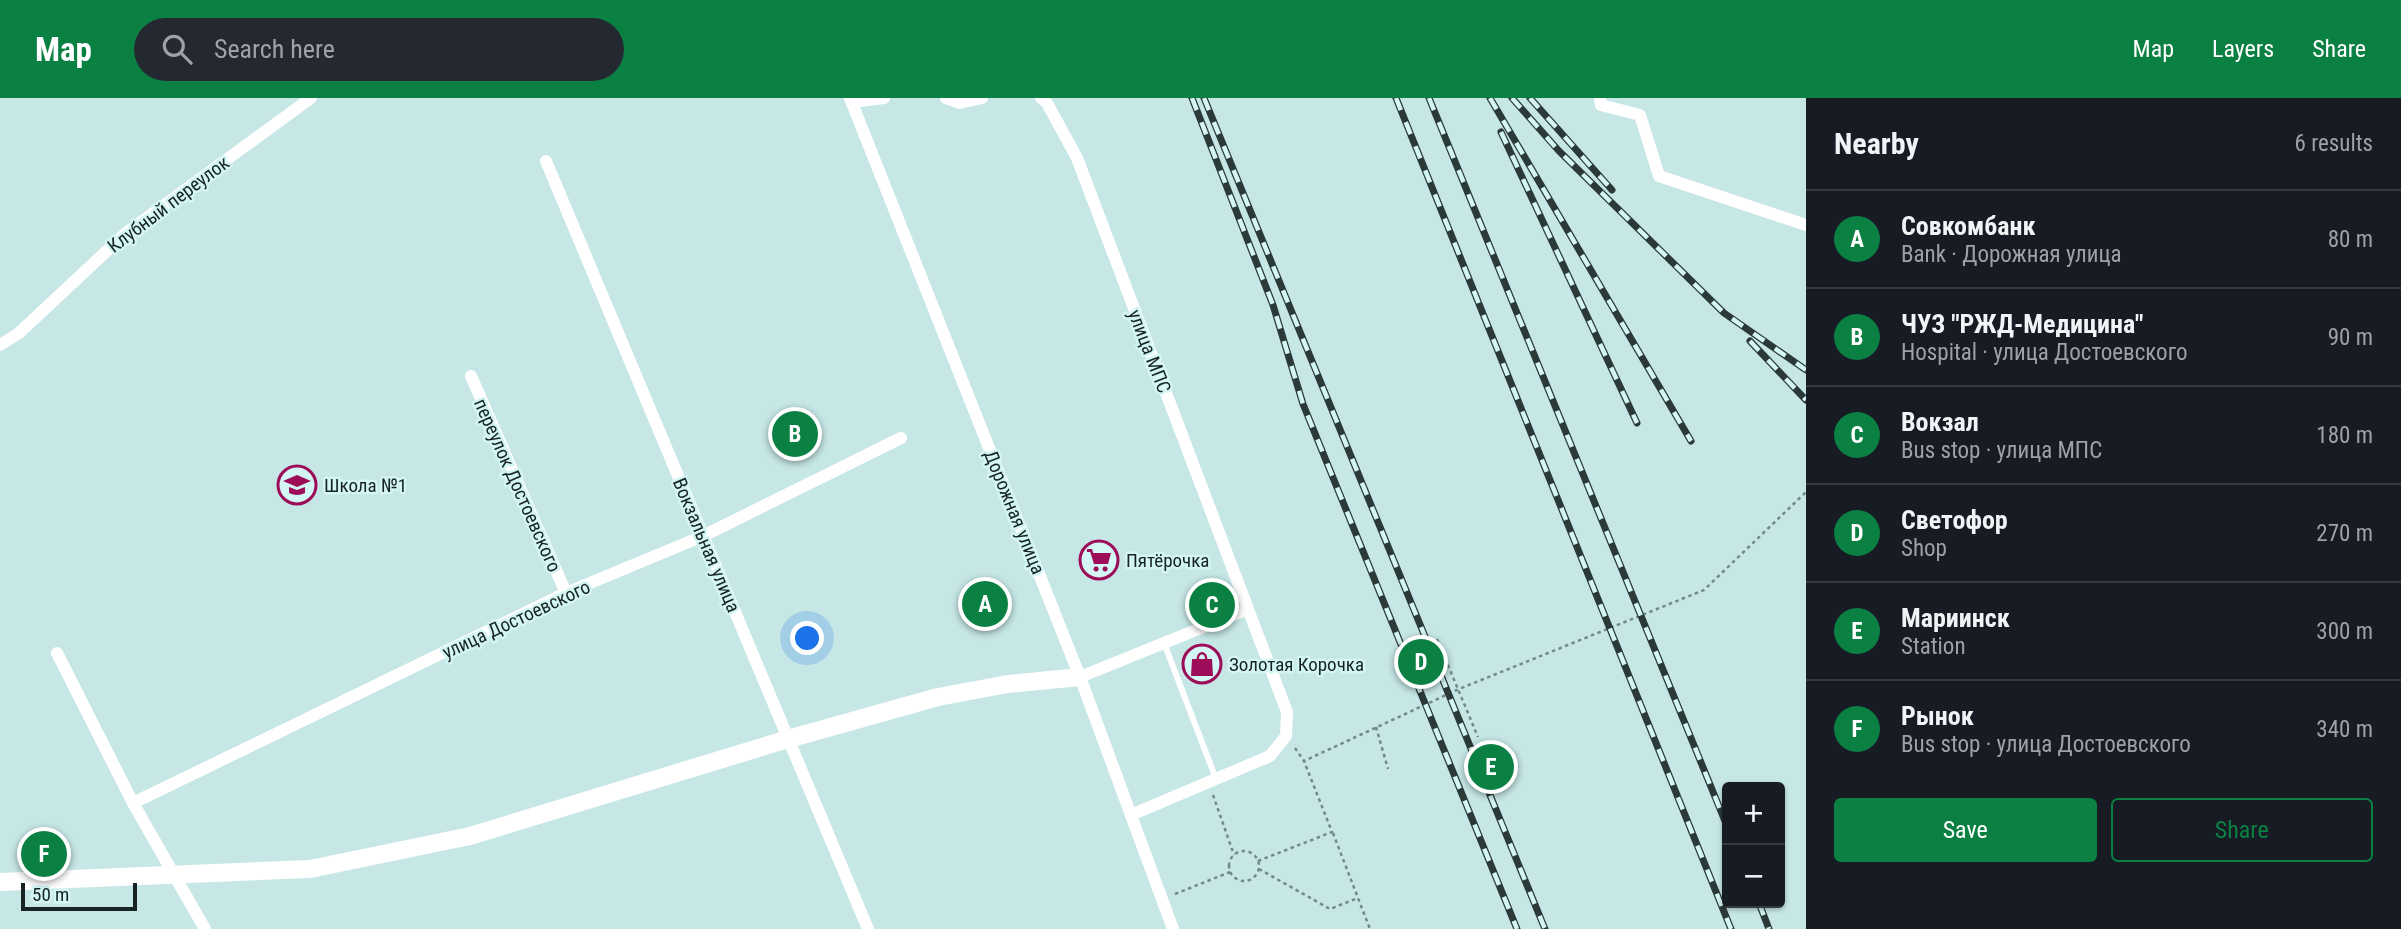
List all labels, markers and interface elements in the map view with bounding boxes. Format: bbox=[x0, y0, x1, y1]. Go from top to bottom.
search box bbox=[134, 18, 624, 81]
text: Map bbox=[35, 30, 92, 69]
icon: search bbox=[158, 30, 196, 68]
text: Search here bbox=[214, 34, 335, 64]
text: Map bbox=[2133, 35, 2174, 63]
text: Layers bbox=[2212, 35, 2274, 63]
text: Share bbox=[2312, 35, 2366, 63]
text: Nearby bbox=[1834, 126, 1919, 161]
text: 6 results bbox=[2295, 130, 2373, 157]
street label: Клубный переулок bbox=[103, 151, 234, 258]
text: Совкомбанк bbox=[1901, 211, 2036, 241]
text: A bbox=[1850, 226, 1864, 253]
text: 80 m bbox=[2328, 226, 2373, 253]
text: Bank · Дорожная улица bbox=[1901, 241, 2122, 268]
street label: улица МПС bbox=[1123, 306, 1176, 396]
text: ЧУЗ "РЖД-Медицина" bbox=[1901, 309, 2143, 339]
text: B bbox=[1851, 324, 1863, 351]
text: 90 m bbox=[2328, 324, 2373, 351]
text: Hospital · улица Достоевского bbox=[1901, 339, 2188, 366]
street label: переулок Достоевского bbox=[469, 395, 566, 575]
text: Вокзал bbox=[1901, 407, 1979, 437]
pin: B bbox=[772, 408, 818, 460]
text: C bbox=[1850, 422, 1864, 449]
text: 180 m bbox=[2316, 422, 2373, 449]
text: Bus stop · улица МПС bbox=[1901, 437, 2102, 464]
street label: Дорожная улица bbox=[979, 447, 1050, 578]
school or university icon: Школа №1 bbox=[276, 464, 318, 506]
place label: Школа №1 bbox=[324, 474, 407, 497]
street label: Вокзальная улица bbox=[668, 475, 745, 616]
text: Светофор bbox=[1901, 505, 2008, 535]
text: D bbox=[1851, 520, 1864, 547]
text: 270 m bbox=[2316, 520, 2373, 547]
text: Shop bbox=[1901, 535, 1947, 562]
supermarket icon: Пятёрочка bbox=[1078, 539, 1120, 581]
place label: Пятёрочка bbox=[1126, 549, 1209, 572]
street label: улица Достоевского bbox=[439, 575, 594, 664]
pin: A bbox=[962, 578, 1008, 630]
pin: C bbox=[1189, 579, 1235, 631]
text: Мариинск bbox=[1901, 603, 2010, 633]
text: E bbox=[1851, 618, 1863, 645]
text: 300 m bbox=[2316, 618, 2373, 645]
your location bbox=[790, 621, 824, 655]
text: Station bbox=[1901, 633, 1966, 660]
pin: D bbox=[1398, 636, 1444, 688]
shop icon: Золотая Корочка bbox=[1181, 643, 1223, 685]
place label: Золотая Корочка bbox=[1229, 653, 1364, 676]
text: Рынок bbox=[1901, 701, 1974, 731]
text: F bbox=[1852, 716, 1862, 743]
text: 340 m bbox=[2316, 716, 2373, 743]
text: Bus stop · улица Достоевского bbox=[1901, 731, 2191, 758]
pin: E bbox=[1468, 741, 1514, 793]
map controls bbox=[1722, 782, 1785, 908]
button: + bbox=[1722, 782, 1785, 845]
button: Save bbox=[1834, 798, 2097, 862]
button: Share bbox=[2111, 798, 2373, 862]
pin: F bbox=[21, 828, 67, 880]
button: − bbox=[1722, 845, 1785, 908]
scale bar bbox=[21, 880, 136, 912]
text: 50 m bbox=[32, 883, 69, 906]

